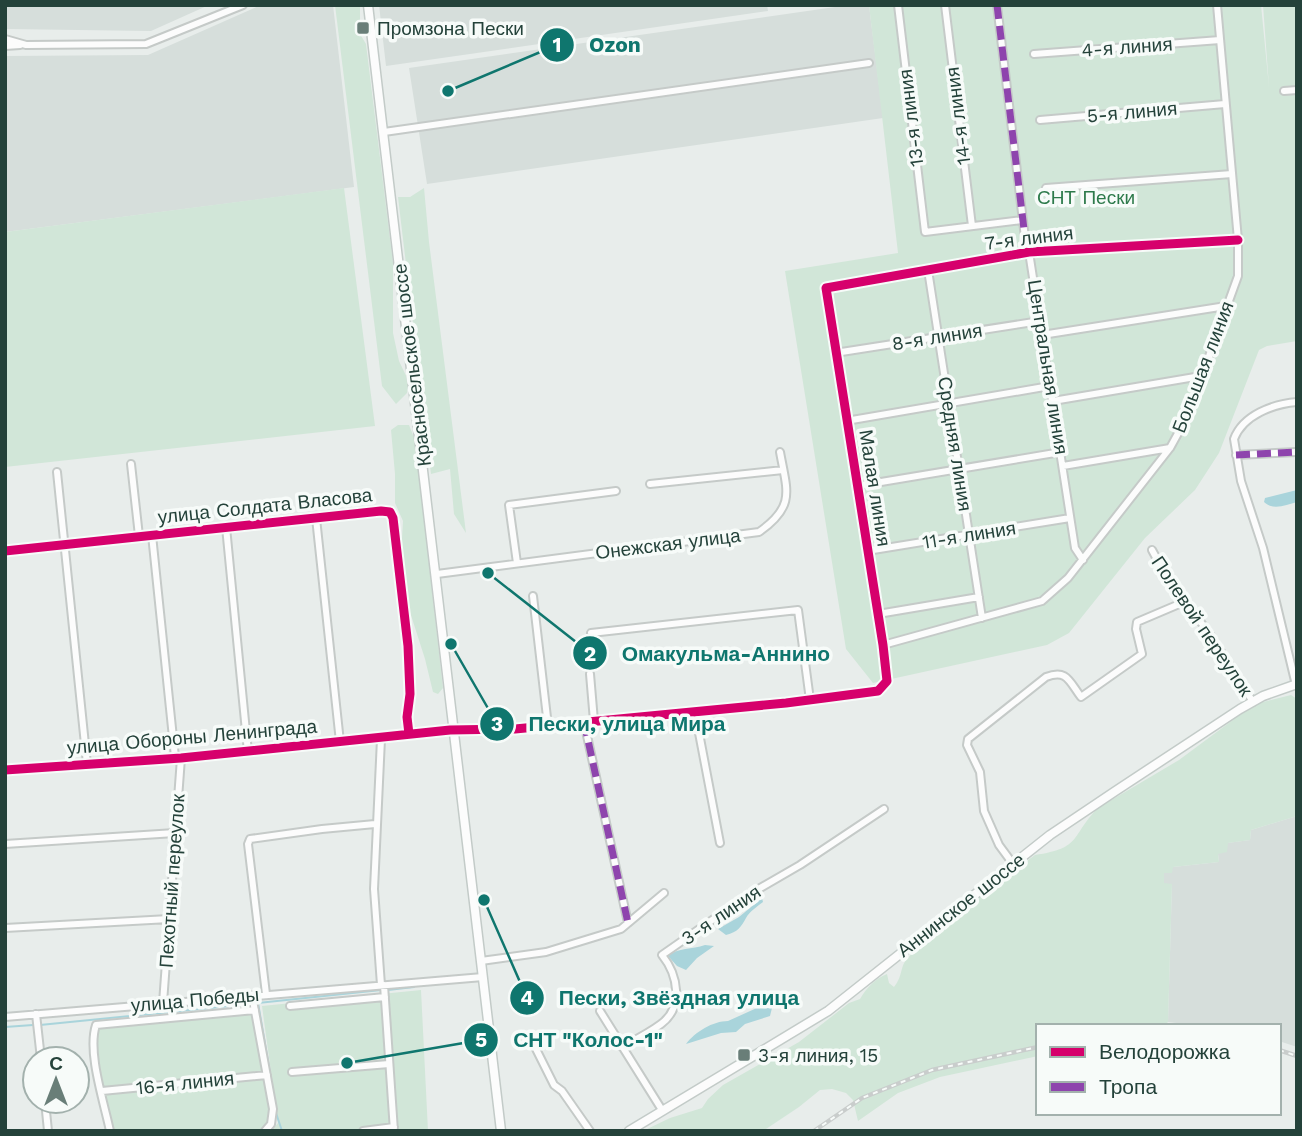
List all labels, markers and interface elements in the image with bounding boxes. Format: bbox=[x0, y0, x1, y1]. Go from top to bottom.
place label: Промзона Пески bbox=[377, 17, 524, 40]
marker: Промзона Пески bbox=[355, 20, 371, 36]
callout: Ozon bbox=[540, 24, 655, 66]
text: 1 bbox=[552, 32, 562, 57]
text: Ozon bbox=[589, 32, 641, 57]
street label: 4-я линия bbox=[1081, 32, 1173, 62]
street label: 14-я линия bbox=[941, 66, 975, 166]
street label: 13-я линия bbox=[894, 68, 928, 168]
street label: 5-я линия bbox=[1086, 97, 1178, 127]
park label: СНТ Пески bbox=[1037, 186, 1135, 209]
street label: 7-я линия bbox=[983, 221, 1075, 255]
street label: Красносельское шоссе bbox=[388, 262, 436, 468]
street label: Центральная линия bbox=[1023, 278, 1073, 456]
street label: Большая линия bbox=[1167, 298, 1239, 436]
street label: 8-я линия bbox=[890, 319, 984, 355]
street label: Средняя линия bbox=[933, 375, 977, 513]
street label: Малая линия bbox=[854, 428, 896, 548]
street label: улица Солдата Власова bbox=[157, 483, 374, 529]
street label: 11-я линия bbox=[921, 516, 1017, 554]
street label: Онежская улица bbox=[594, 524, 742, 564]
street label: Полевой переулок bbox=[1147, 552, 1258, 701]
callout: Омакульма-Аннино bbox=[573, 632, 844, 674]
text: 2 bbox=[584, 641, 596, 666]
text: Омакульма-Аннино bbox=[622, 641, 830, 666]
callout: Пески, улица Мира bbox=[479, 703, 739, 745]
text: 3 bbox=[491, 711, 503, 736]
text: Пески, улица Мира bbox=[528, 711, 726, 736]
street label: улица Обороны Ленинграда bbox=[66, 715, 318, 759]
street label: Пехотный переулок bbox=[154, 793, 190, 969]
street label: Аннинское шоссе bbox=[893, 848, 1029, 962]
street label: 3-я линия bbox=[677, 880, 765, 950]
callout: Пески, Звёздная улица bbox=[510, 977, 813, 1019]
street label: улица Победы bbox=[130, 983, 260, 1017]
text: 4 bbox=[520, 985, 534, 1010]
text: Пески, Звёздная улица bbox=[559, 985, 799, 1010]
callout: СНТ "Колос-1" bbox=[464, 1019, 676, 1061]
legend bbox=[1036, 1024, 1281, 1115]
text: 5 bbox=[475, 1027, 487, 1052]
text: СНТ "Колос-1" bbox=[513, 1027, 663, 1052]
text: Велодорожка bbox=[1099, 1039, 1230, 1064]
place label: 3-я линия, 15 bbox=[758, 1044, 878, 1067]
north arrow bbox=[21, 1045, 91, 1115]
marker: 3-я линия, 15 bbox=[736, 1047, 752, 1063]
text: С bbox=[49, 1052, 63, 1075]
street label: 16-я линия bbox=[135, 1066, 235, 1100]
text: Тропа bbox=[1099, 1074, 1157, 1099]

